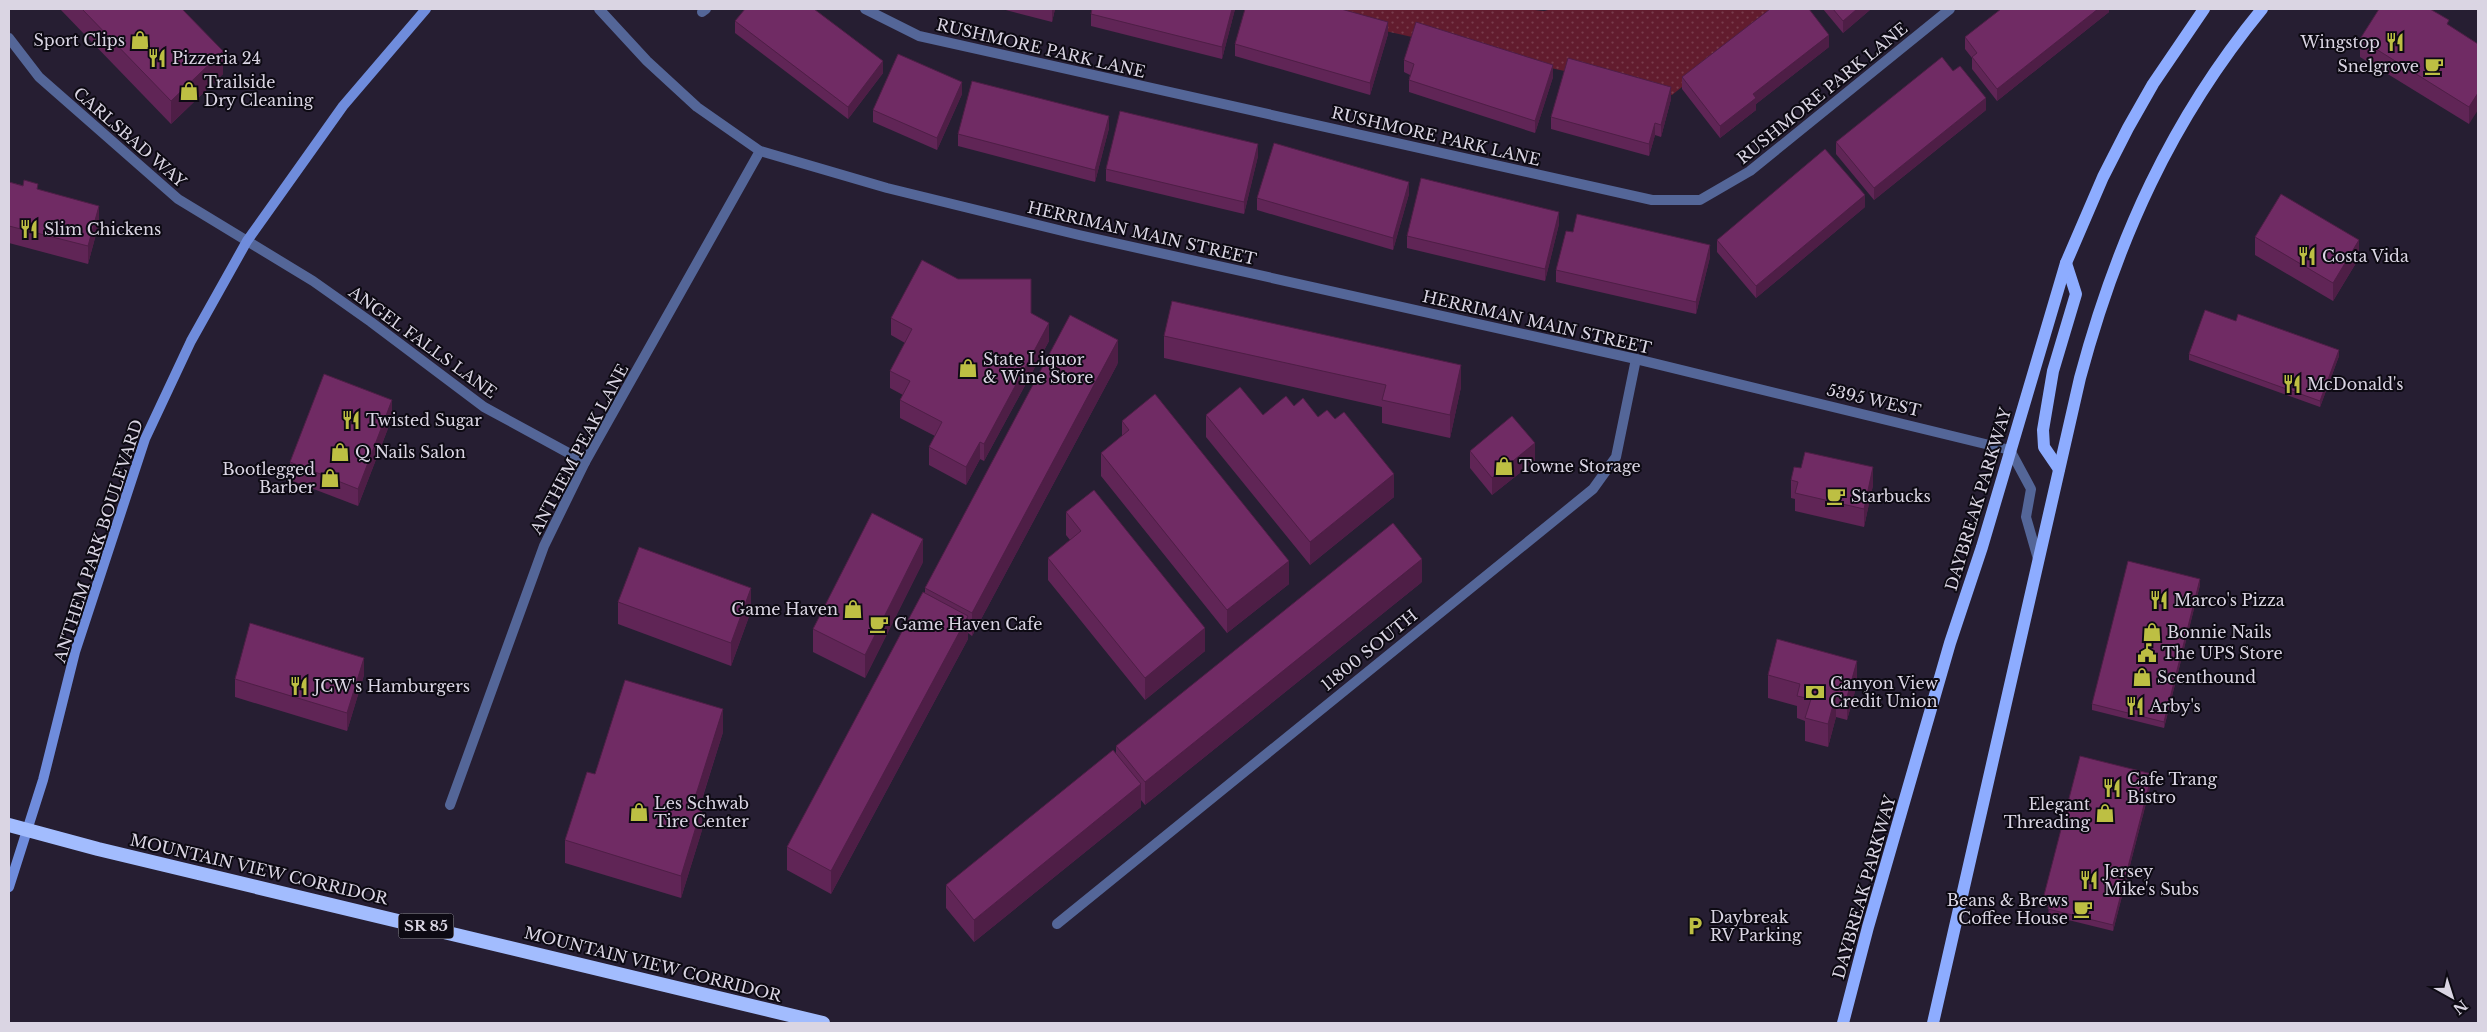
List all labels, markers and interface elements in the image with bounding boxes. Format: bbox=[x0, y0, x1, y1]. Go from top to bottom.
street label: RUSHMORE PARK LANE bbox=[935, 14, 1147, 82]
street label: RUSHMORE PARK LANE bbox=[1733, 18, 1911, 168]
shop icon: Sport Clips bbox=[129, 29, 151, 51]
place label: Sport Clips bbox=[34, 30, 125, 50]
restaurant icon: Wingstop bbox=[2384, 31, 2406, 53]
place label: Wingstop bbox=[2300, 32, 2380, 52]
restaurant icon: Pizzeria 24 bbox=[146, 47, 168, 69]
place label: Pizzeria 24 bbox=[172, 48, 261, 68]
cafe icon: Snelgrove bbox=[2423, 55, 2445, 77]
place label: Snelgrove bbox=[2338, 56, 2419, 76]
place label: Trailside Dry Cleaning bbox=[204, 72, 314, 110]
shop icon: Trailside Dry Cleaning bbox=[178, 80, 200, 102]
street label: CARLSBAD WAY bbox=[70, 83, 191, 192]
street label: RUSHMORE PARK LANE bbox=[1330, 102, 1542, 170]
street label: HERRIMAN MAIN STREET bbox=[1026, 197, 1259, 269]
restaurant icon: Slim Chickens bbox=[18, 218, 40, 240]
place label: Slim Chickens bbox=[44, 219, 161, 239]
restaurant icon: Costa Vida bbox=[2296, 245, 2318, 267]
place label: Costa Vida bbox=[2322, 246, 2409, 266]
street label: ANGEL FALLS LANE bbox=[344, 281, 501, 402]
street label: HERRIMAN MAIN STREET bbox=[1421, 286, 1654, 358]
place label: State Liquor & Wine Store bbox=[983, 349, 1093, 387]
shop icon: State Liquor & Wine Store bbox=[957, 357, 979, 379]
street label: ANTHEM PEAK LANE bbox=[525, 361, 632, 538]
restaurant icon: McDonald's bbox=[2281, 373, 2303, 395]
place label: McDonald's bbox=[2307, 374, 2404, 394]
street label: 5395 WEST bbox=[1825, 379, 1923, 421]
street label: DAYBREAK PARKWAY bbox=[1941, 405, 2015, 593]
restaurant icon: Twisted Sugar bbox=[340, 409, 362, 431]
place label: Twisted Sugar bbox=[366, 410, 482, 430]
street label: ANTHEM PARK BOULEVARD bbox=[49, 417, 147, 666]
shop icon: Q Nails Salon bbox=[329, 441, 351, 463]
place label: Q Nails Salon bbox=[355, 442, 466, 462]
shop icon: Towne Storage bbox=[1493, 455, 1515, 477]
place label: Towne Storage bbox=[1519, 456, 1641, 476]
place label: Bootlegged Barber bbox=[222, 459, 315, 497]
shop icon: Bootlegged Barber bbox=[319, 467, 341, 489]
cafe icon: Starbucks bbox=[1825, 485, 1847, 507]
place label: Starbucks bbox=[1851, 486, 1931, 506]
restaurant icon: Marco's Pizza bbox=[2148, 589, 2170, 611]
place label: Marco's Pizza bbox=[2174, 590, 2285, 610]
shop icon: Game Haven bbox=[842, 598, 864, 620]
place label: Game Haven bbox=[731, 599, 838, 619]
street label: 11800 SOUTH bbox=[1317, 605, 1421, 695]
cafe icon: Game Haven Cafe bbox=[868, 613, 890, 635]
place label: Game Haven Cafe bbox=[894, 614, 1043, 634]
shop icon: Bonnie Nails bbox=[2141, 621, 2163, 643]
place label: Bonnie Nails bbox=[2167, 622, 2272, 642]
public building icon: The UPS Store bbox=[2136, 642, 2158, 664]
place label: The UPS Store bbox=[2162, 643, 2283, 663]
shop icon: Scenthound bbox=[2131, 666, 2153, 688]
place label: Scenthound bbox=[2157, 667, 2256, 687]
place label: Canyon View Credit Union bbox=[1830, 673, 1939, 711]
restaurant icon: JCW's Hamburgers bbox=[288, 675, 310, 697]
place label: JCW's Hamburgers bbox=[312, 676, 470, 696]
bank icon: Canyon View Credit Union bbox=[1804, 681, 1826, 703]
restaurant icon: Arby's bbox=[2124, 695, 2146, 717]
place label: Arby's bbox=[2149, 696, 2201, 716]
place label: Cafe Trang Bistro bbox=[2127, 769, 2218, 807]
restaurant icon: Cafe Trang Bistro bbox=[2101, 777, 2123, 799]
place label: Les Schwab Tire Center bbox=[654, 793, 749, 831]
street label: DAYBREAK PARKWAY bbox=[1828, 793, 1900, 981]
place label: Elegant Threading bbox=[2004, 794, 2090, 832]
shop icon: Les Schwab Tire Center bbox=[628, 801, 650, 823]
shop icon: Elegant Threading bbox=[2094, 802, 2116, 824]
street label: MOUNTAIN VIEW CORRIDOR bbox=[128, 830, 391, 909]
place label: Jersey Mike's Subs bbox=[2102, 861, 2199, 899]
restaurant icon: Jersey Mike's Subs bbox=[2078, 869, 2100, 891]
place label: Beans & Brews Coffee House bbox=[1947, 890, 2068, 928]
cafe icon: Beans & Brews Coffee House bbox=[2072, 898, 2094, 920]
place label: Daybreak RV Parking bbox=[1710, 907, 1802, 945]
road number: SR 85 bbox=[398, 914, 454, 938]
parking icon: Daybreak RV Parking bbox=[1684, 915, 1706, 937]
street label: MOUNTAIN VIEW CORRIDOR bbox=[522, 922, 785, 1006]
north arrow bbox=[2427, 972, 2477, 1022]
text: N bbox=[2449, 996, 2471, 1018]

